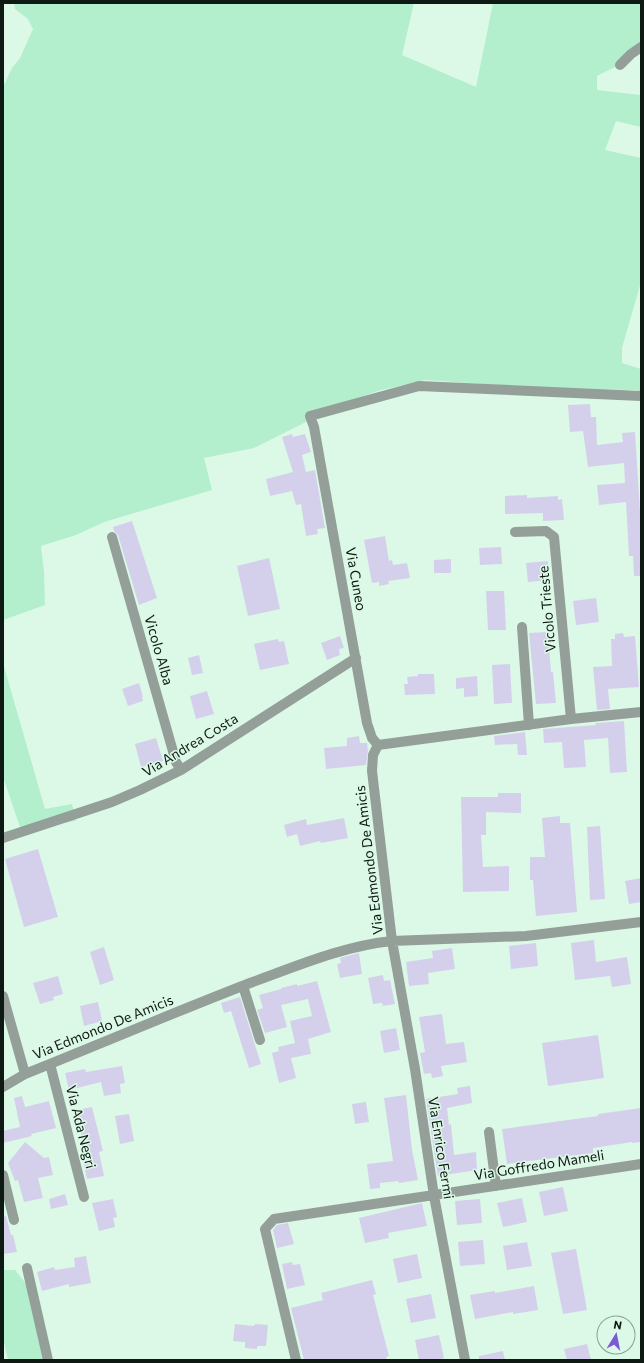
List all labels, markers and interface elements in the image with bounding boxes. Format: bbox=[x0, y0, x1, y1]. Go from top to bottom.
street label: Via Cuneo bbox=[343, 546, 370, 612]
street label: Vicolo Trieste bbox=[534, 565, 559, 653]
street label: Vicolo Alba bbox=[141, 613, 178, 687]
street label: Via Andrea Costa bbox=[139, 709, 241, 780]
street label: Via Edmondo De Amicis bbox=[351, 785, 386, 936]
street label: Via Edmondo De Amicis bbox=[30, 991, 176, 1063]
street label: Via Ada Negri bbox=[63, 1083, 100, 1170]
street label: Via Enrico Fermi bbox=[425, 1096, 458, 1200]
street label: Via Goffredo Mameli bbox=[473, 1146, 605, 1183]
north arrow bbox=[596, 1315, 636, 1355]
text: N bbox=[613, 1318, 623, 1332]

